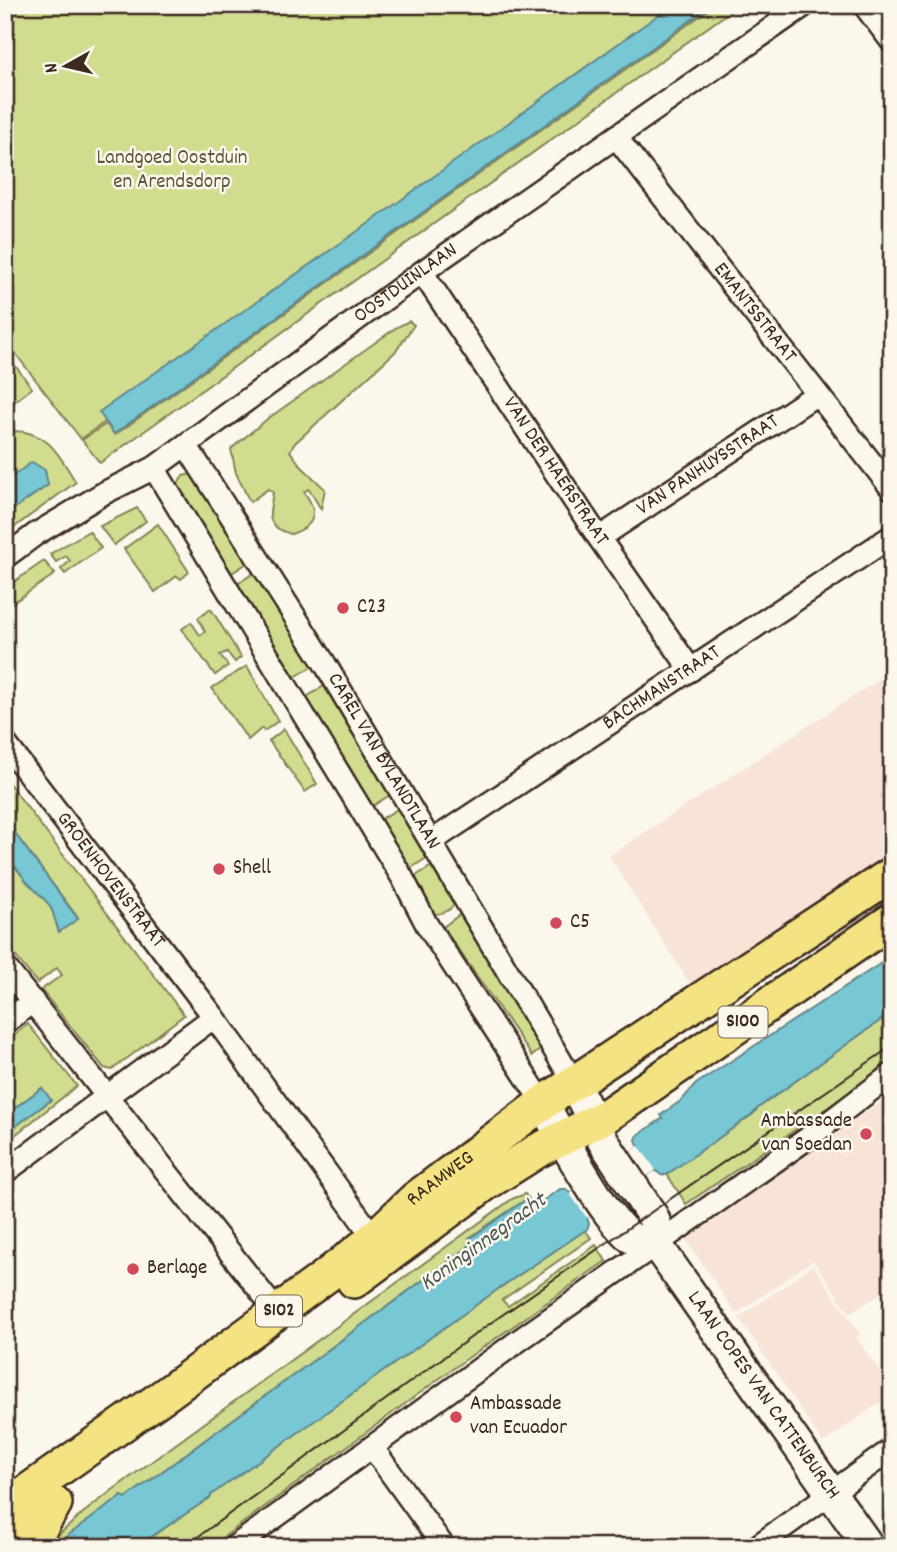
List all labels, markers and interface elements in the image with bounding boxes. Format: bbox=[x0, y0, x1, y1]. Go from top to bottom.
north arrow bbox=[32, 32, 102, 102]
text: N bbox=[39, 61, 67, 74]
park label: Landgoed Oostduin en Arendsdorp bbox=[97, 144, 247, 198]
street label: OOSTDUINLAAN bbox=[348, 236, 464, 332]
street label: EMANTSSTRAAT bbox=[705, 257, 804, 370]
street label: VAN DER HAERSTRAAT bbox=[494, 391, 616, 553]
street label: VAN PANHUYSSTRAAT bbox=[631, 407, 786, 524]
place label: C23 bbox=[357, 593, 386, 623]
marker: C23 bbox=[335, 600, 351, 616]
street label: BACHMANSTRAAT bbox=[597, 638, 727, 739]
street label: CAREL VAN BYLANDTLAAN bbox=[319, 668, 447, 856]
street label: GROENHOVENSTRAAT bbox=[48, 806, 172, 956]
place label: Shell bbox=[233, 854, 271, 884]
marker: Shell bbox=[211, 861, 227, 877]
place label: C5 bbox=[570, 908, 590, 938]
marker: C5 bbox=[548, 915, 564, 931]
road number: S100 bbox=[718, 1006, 768, 1038]
place label: Ambassade van Soedan bbox=[761, 1107, 852, 1161]
marker: Ambassade van Soedan bbox=[858, 1126, 874, 1142]
street label: RAAMWEG bbox=[400, 1144, 481, 1214]
water label: Koninginnegracht bbox=[414, 1184, 556, 1300]
place label: Berlage bbox=[147, 1254, 207, 1284]
marker: Berlage bbox=[125, 1261, 141, 1277]
street label: LAAN COPES VAN CATTENBURCH bbox=[679, 1285, 847, 1506]
road number: S102 bbox=[256, 1296, 302, 1326]
place label: Ambassade van Ecuador bbox=[470, 1390, 567, 1444]
marker: Ambassade van Ecuador bbox=[448, 1409, 464, 1425]

